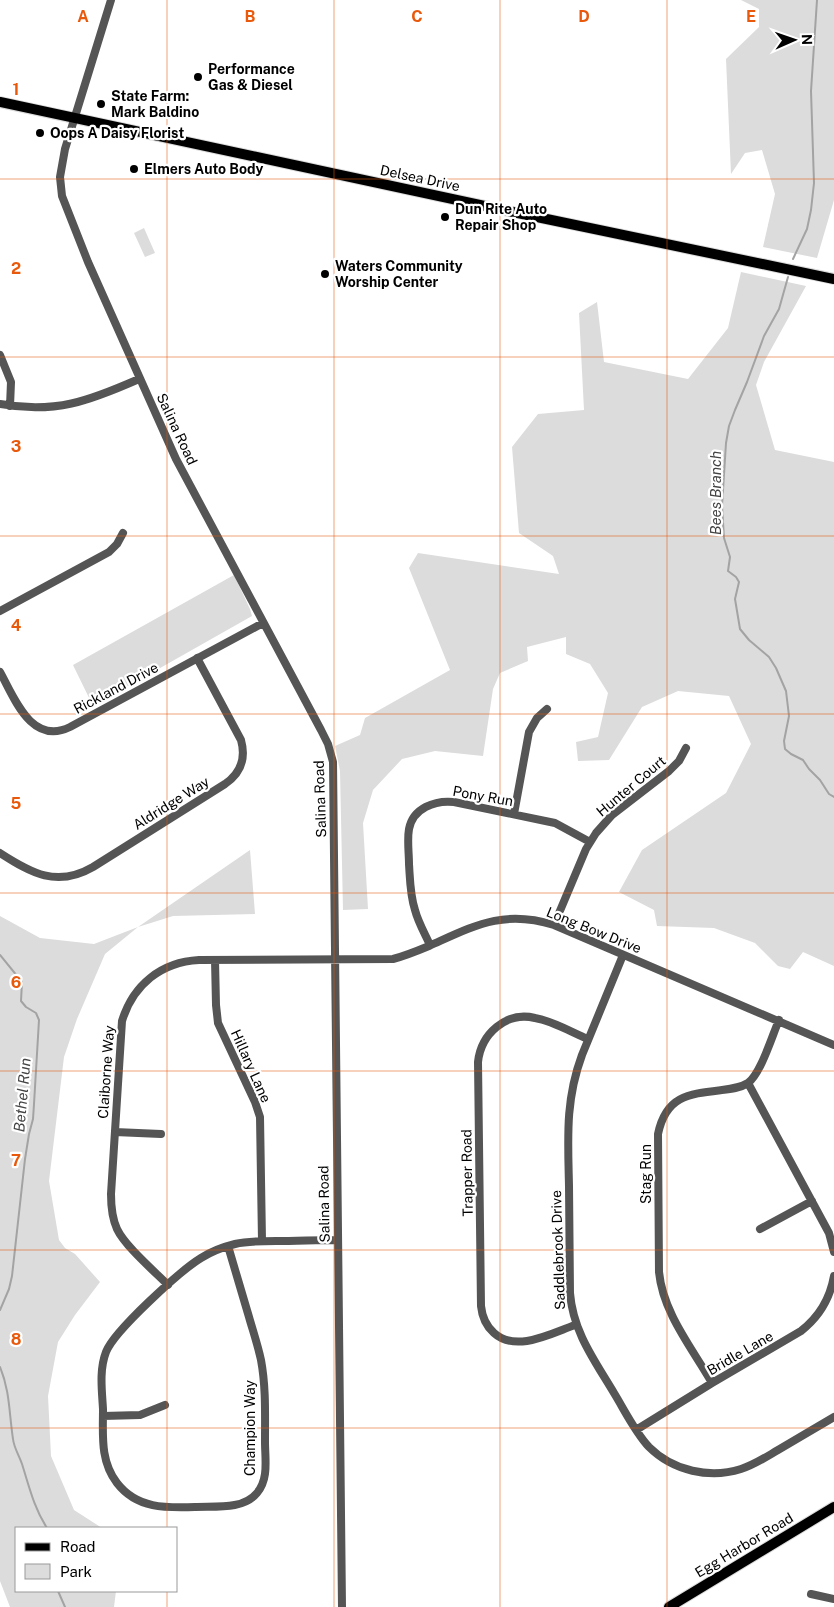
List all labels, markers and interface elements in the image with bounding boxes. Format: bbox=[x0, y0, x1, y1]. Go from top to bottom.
text: A bbox=[77, 7, 89, 26]
text: B bbox=[245, 7, 256, 26]
text: C bbox=[411, 7, 423, 26]
text: D bbox=[578, 7, 590, 26]
text: E bbox=[746, 7, 756, 26]
north arrow bbox=[769, 15, 819, 65]
text: N bbox=[799, 34, 815, 45]
place label: Performance Gas & Diesel bbox=[208, 61, 295, 93]
marker: Performance Gas & Diesel bbox=[192, 71, 204, 83]
text: 1 bbox=[13, 80, 19, 99]
place label: State Farm: Mark Baldino bbox=[111, 88, 199, 120]
marker: State Farm: Mark Baldino bbox=[95, 98, 107, 110]
place label: Oops A Daisy Florist bbox=[50, 125, 184, 141]
marker: Oops A Daisy Florist bbox=[34, 127, 46, 139]
place label: Elmers Auto Body bbox=[144, 161, 263, 177]
street label: Delsea Drive bbox=[379, 162, 461, 194]
marker: Elmers Auto Body bbox=[128, 163, 140, 175]
place label: Dun Rite Auto Repair Shop bbox=[455, 201, 547, 233]
marker: Dun Rite Auto Repair Shop bbox=[439, 211, 451, 223]
place label: Waters Community Worship Center bbox=[335, 258, 463, 290]
text: 2 bbox=[11, 259, 21, 278]
marker: Waters Community Worship Center bbox=[319, 268, 331, 280]
street label: Salina Road bbox=[153, 391, 201, 467]
text: 3 bbox=[11, 437, 21, 456]
water label: Bees Branch bbox=[707, 451, 724, 535]
text: 4 bbox=[11, 616, 22, 635]
street label: Rickland Drive bbox=[71, 659, 161, 717]
street label: Hunter Court bbox=[593, 752, 669, 820]
street label: Salina Road bbox=[311, 760, 329, 838]
street label: Aldridge Way bbox=[130, 773, 212, 833]
street label: Pony Run bbox=[452, 783, 514, 809]
text: 5 bbox=[11, 794, 22, 813]
street label: Long Bow Drive bbox=[544, 904, 644, 956]
text: 6 bbox=[11, 973, 21, 992]
street label: Claiborne Way bbox=[95, 1024, 117, 1119]
street label: Hillary Lane bbox=[228, 1027, 274, 1105]
water label: Bethel Run bbox=[10, 1057, 34, 1133]
street label: Trapper Road bbox=[458, 1129, 476, 1217]
street label: Stag Run bbox=[638, 1144, 654, 1204]
text: 7 bbox=[11, 1151, 21, 1170]
street label: Salina Road bbox=[315, 1165, 333, 1243]
street label: Saddlebrook Drive bbox=[548, 1190, 568, 1310]
street label: Bridle Lane bbox=[704, 1328, 776, 1378]
text: 8 bbox=[11, 1330, 22, 1349]
street label: Champion Way bbox=[242, 1379, 258, 1476]
street label: Egg Harbor Road bbox=[692, 1509, 796, 1581]
legend bbox=[15, 1527, 178, 1592]
text: Road bbox=[60, 1538, 96, 1555]
text: Park bbox=[60, 1563, 92, 1580]

